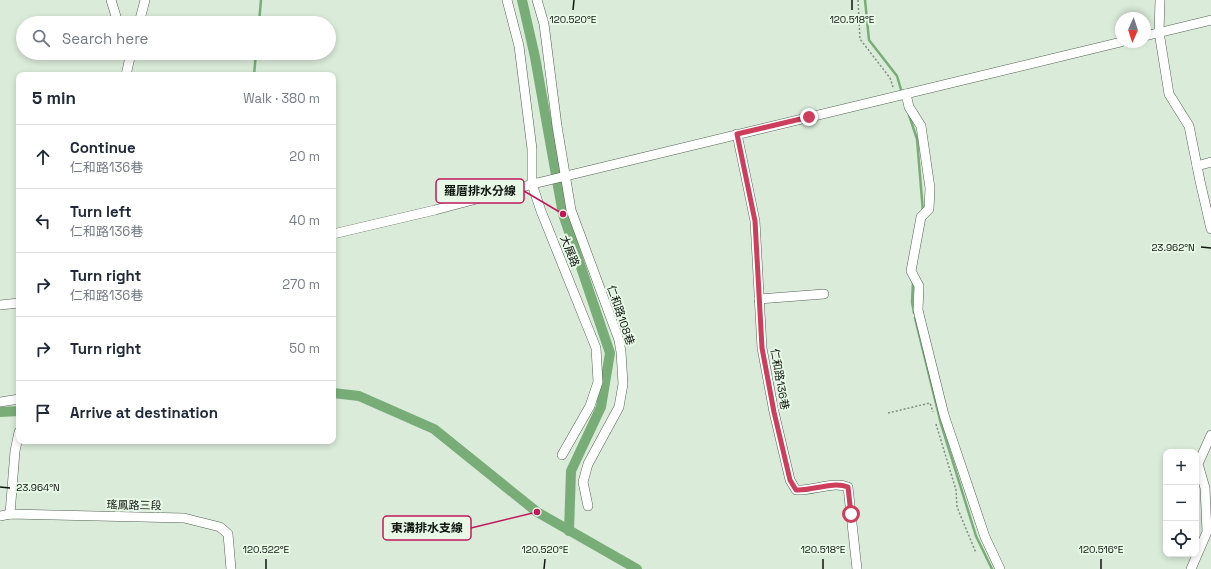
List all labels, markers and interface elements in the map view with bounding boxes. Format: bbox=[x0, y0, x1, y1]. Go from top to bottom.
north arrow bbox=[1115, 12, 1151, 48]
text: 120.520°E bbox=[550, 13, 597, 26]
text: 120.518°E bbox=[830, 13, 875, 26]
search box bbox=[16, 16, 336, 60]
icon: search bbox=[30, 27, 52, 49]
text: Search here bbox=[62, 29, 148, 48]
text: 5 min bbox=[32, 87, 76, 109]
text: Walk · 380 m bbox=[243, 90, 320, 107]
route end bbox=[800, 108, 818, 126]
text: Continue bbox=[70, 138, 136, 157]
icon: ahead bbox=[32, 146, 54, 168]
text: 20 m bbox=[289, 148, 320, 165]
text: 仁和路136巷 bbox=[70, 159, 143, 176]
callout: 羅厝排水分線 bbox=[436, 179, 524, 203]
text: 羅厝排水分線 bbox=[444, 183, 516, 199]
text: Turn left bbox=[70, 202, 132, 221]
icon: left bbox=[32, 210, 54, 232]
text: 40 m bbox=[289, 212, 320, 229]
text: 仁和路136巷 bbox=[70, 223, 143, 240]
street label: 大展路 bbox=[557, 233, 583, 269]
text: 23.962°N bbox=[1151, 241, 1195, 254]
text: Turn right bbox=[70, 266, 141, 285]
icon: right bbox=[32, 274, 54, 296]
text: 270 m bbox=[282, 276, 320, 293]
street label: 仁和路108巷 bbox=[604, 283, 638, 347]
text: 仁和路136巷 bbox=[70, 287, 143, 304]
icon: right bbox=[32, 338, 54, 360]
text: Turn right bbox=[70, 339, 141, 358]
text: 50 m bbox=[289, 340, 320, 357]
street label: 仁和路136巷 bbox=[768, 347, 792, 411]
icon: arrive bbox=[32, 402, 54, 424]
text: Arrive at destination bbox=[70, 403, 218, 422]
map controls bbox=[1163, 449, 1199, 557]
button: + bbox=[1163, 449, 1199, 485]
text: 23.964°N bbox=[16, 481, 60, 494]
button: − bbox=[1163, 485, 1199, 521]
street label: 瑤鳳路三段 bbox=[106, 498, 162, 512]
route start bbox=[842, 505, 860, 523]
callout: 東溝排水支線 bbox=[383, 516, 471, 540]
text: 東溝排水支線 bbox=[391, 520, 463, 536]
button: locate bbox=[1163, 521, 1199, 557]
text: 120.522°E bbox=[243, 543, 290, 556]
text: 120.520°E bbox=[522, 543, 569, 556]
text: 120.518°E bbox=[801, 543, 846, 556]
text: 120.516°E bbox=[1079, 543, 1124, 556]

